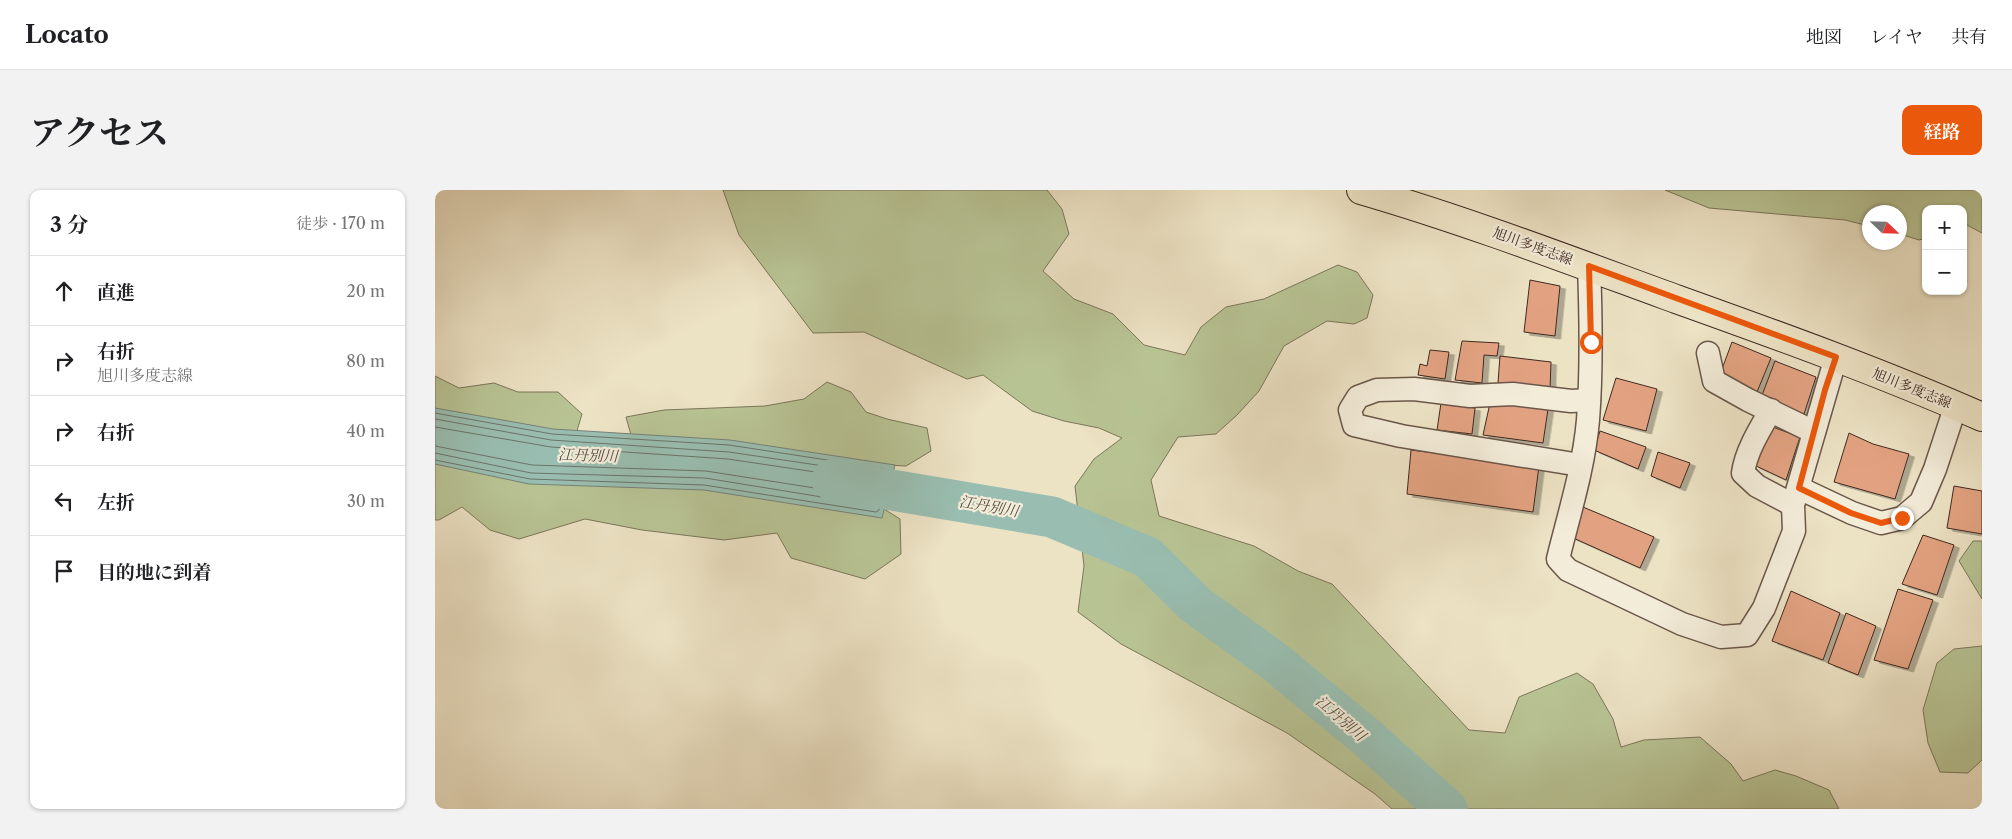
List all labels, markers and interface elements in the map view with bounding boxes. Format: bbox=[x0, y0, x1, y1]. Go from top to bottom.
text: Locato bbox=[25, 20, 109, 49]
text: 地図 bbox=[1806, 26, 1842, 48]
text: レイヤ bbox=[1870, 26, 1923, 48]
text: 共有 bbox=[1951, 26, 1987, 48]
button: 経路 bbox=[1902, 105, 1982, 155]
text: アクセス bbox=[30, 111, 169, 154]
north arrow bbox=[1862, 205, 1907, 250]
map controls bbox=[1922, 205, 1967, 295]
button: + bbox=[1922, 205, 1967, 250]
text: 3 分 bbox=[50, 212, 88, 237]
text: 徒歩 · 170 m bbox=[296, 213, 385, 233]
street label: 旭川多度志線 bbox=[1490, 223, 1576, 269]
button: − bbox=[1922, 250, 1967, 295]
icon: ahead bbox=[50, 277, 78, 305]
text: 直進 bbox=[97, 281, 135, 304]
text: 20 m bbox=[346, 281, 385, 301]
route start bbox=[1580, 331, 1603, 354]
text: 右折 bbox=[97, 340, 135, 363]
icon: right bbox=[50, 347, 78, 375]
text: 80 m bbox=[346, 351, 385, 371]
street label: 旭川多度志線 bbox=[1870, 364, 1954, 412]
text: 旭川多度志線 bbox=[97, 365, 193, 385]
icon: right bbox=[50, 417, 78, 445]
text: 右折 bbox=[97, 421, 135, 444]
text: 40 m bbox=[346, 421, 385, 441]
water label: 江丹別川 bbox=[558, 444, 620, 466]
icon: left bbox=[50, 487, 78, 515]
text: 左折 bbox=[97, 491, 135, 514]
text: 30 m bbox=[347, 491, 385, 511]
water label: 江丹別川 bbox=[958, 491, 1022, 521]
route end bbox=[1891, 507, 1914, 530]
icon: arrive bbox=[50, 557, 78, 585]
text: 目的地に到着 bbox=[97, 561, 211, 584]
water label: 江丹別川 bbox=[1312, 691, 1371, 746]

